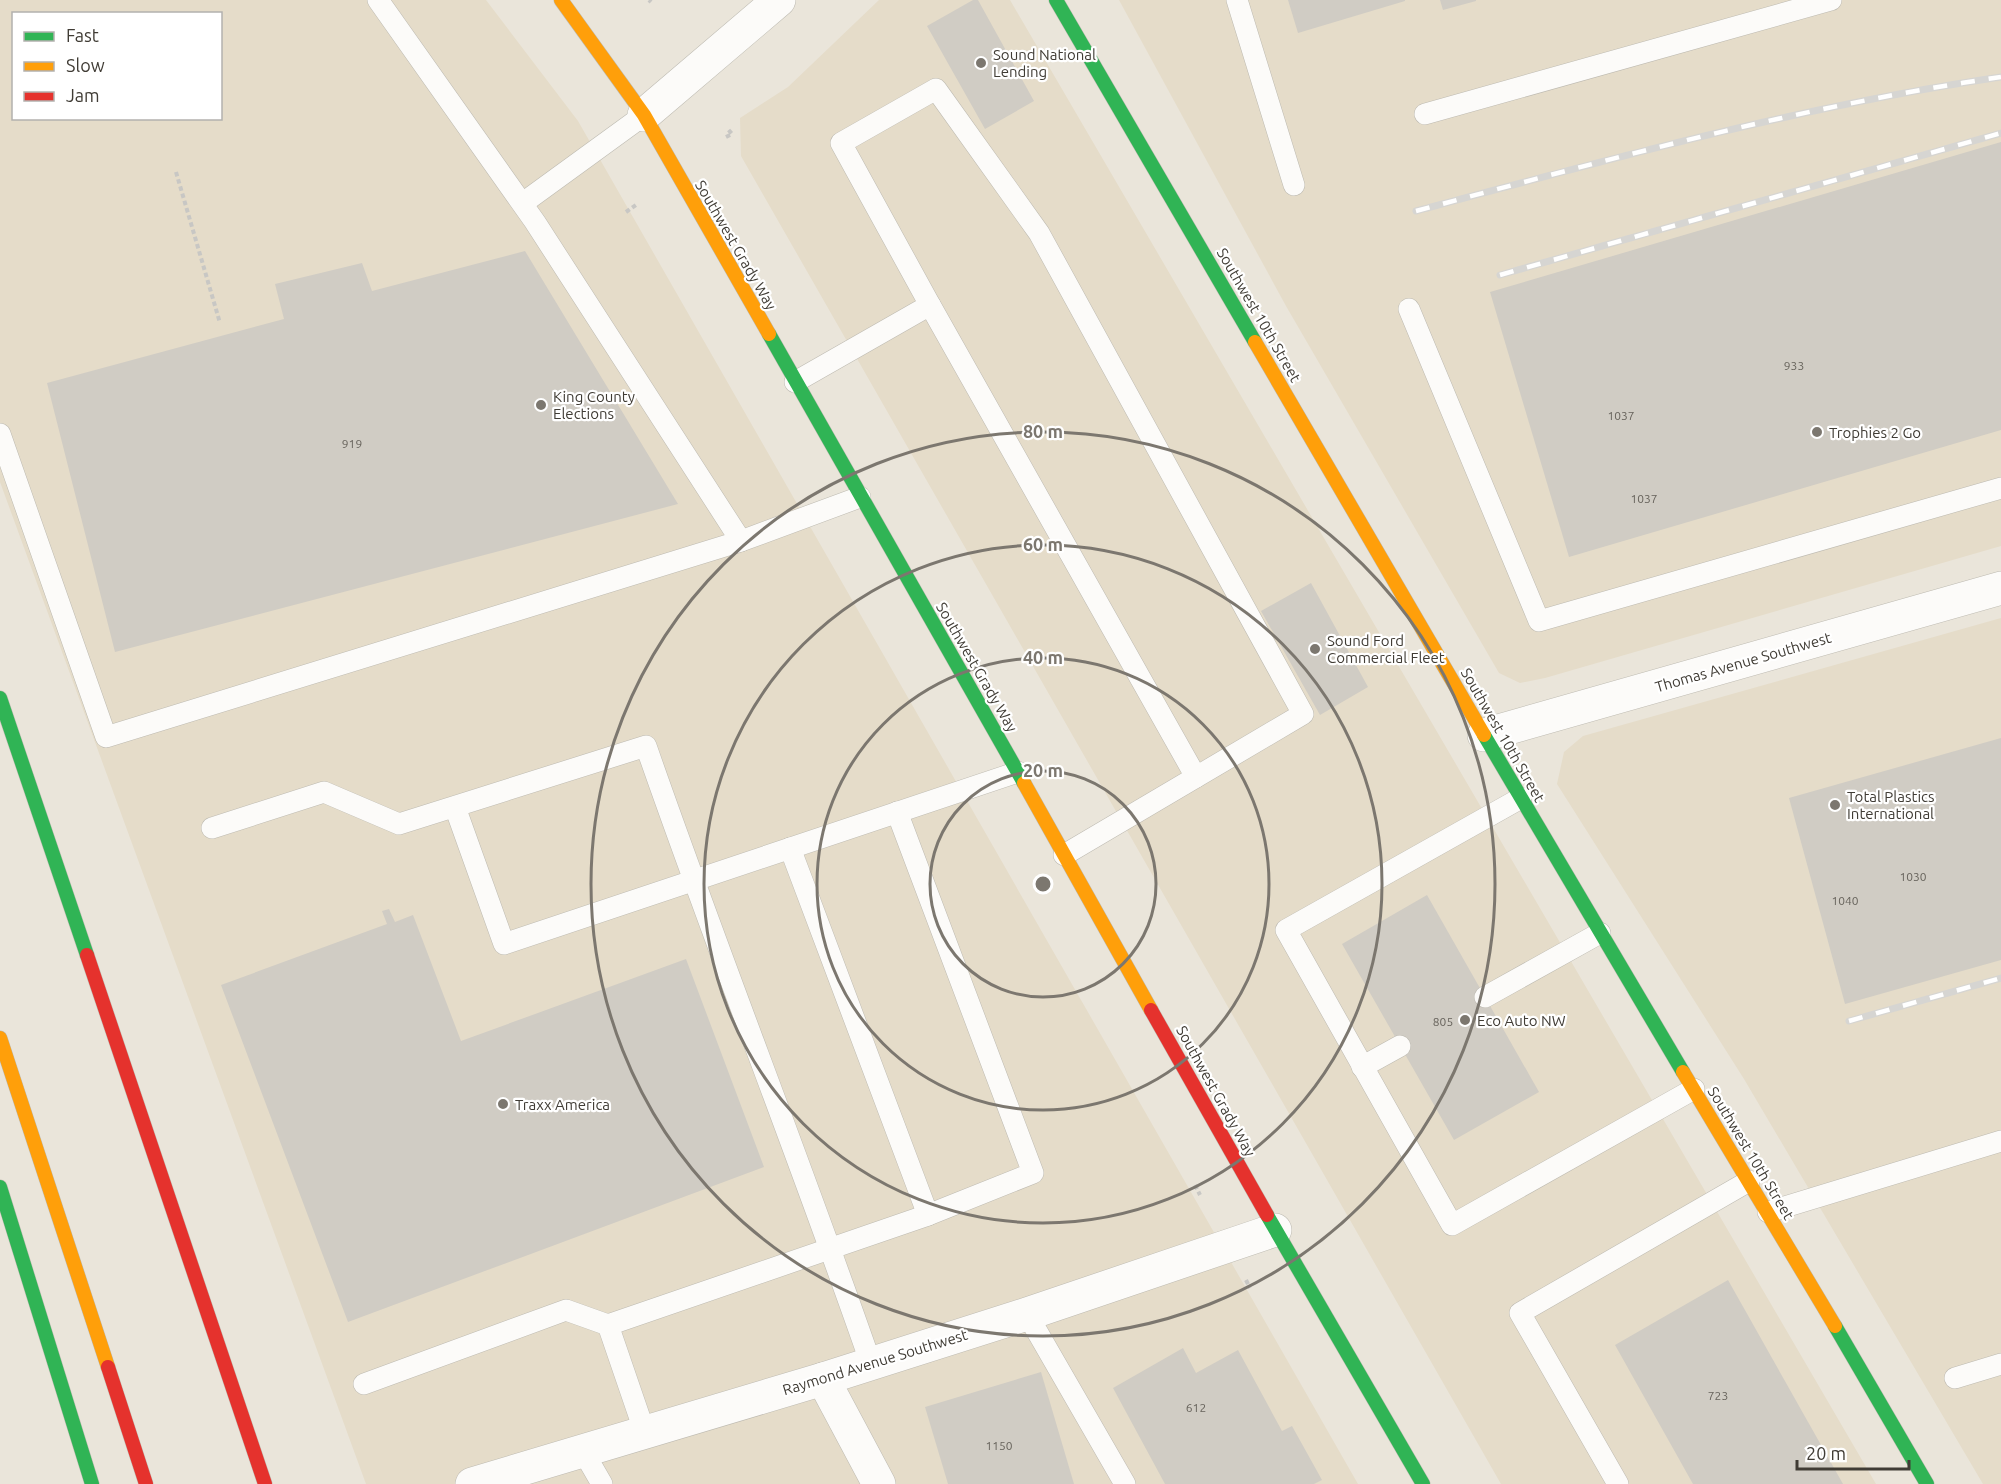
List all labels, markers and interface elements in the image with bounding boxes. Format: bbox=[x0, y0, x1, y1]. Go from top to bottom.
legend bbox=[12, 12, 222, 120]
text: Fast bbox=[66, 25, 99, 45]
place label: Sound National Lending bbox=[993, 46, 1096, 80]
text: Slow bbox=[66, 55, 105, 75]
marker: Sound National Lending bbox=[974, 56, 988, 70]
text: Jam bbox=[66, 85, 100, 105]
street label: Southwest Grady Way bbox=[692, 177, 780, 313]
street label: Southwest 10th Street bbox=[1214, 245, 1304, 385]
house number: 933 bbox=[1784, 359, 1804, 372]
place label: King County Elections bbox=[553, 388, 635, 422]
marker: King County Elections bbox=[534, 398, 548, 412]
house number: 1037 bbox=[1607, 409, 1635, 422]
text: 80 m bbox=[1023, 421, 1063, 441]
place label: Trophies 2 Go bbox=[1829, 424, 1921, 441]
marker: Trophies 2 Go bbox=[1810, 425, 1824, 439]
house number: 919 bbox=[342, 437, 362, 450]
house number: 1037 bbox=[1630, 492, 1658, 505]
text: 60 m bbox=[1023, 534, 1063, 554]
street label: Southwest Grady Way bbox=[933, 599, 1021, 735]
street label: Thomas Avenue Southwest bbox=[1653, 629, 1833, 695]
place label: Sound Ford Commercial Fleet bbox=[1327, 632, 1445, 666]
marker: Sound Ford Commercial Fleet bbox=[1308, 642, 1322, 656]
text: 40 m bbox=[1023, 647, 1063, 667]
street label: Southwest 10th Street bbox=[1458, 665, 1548, 805]
text: 20 m bbox=[1023, 760, 1063, 780]
place label: Total Plastics International bbox=[1847, 788, 1935, 822]
marker: Total Plastics International bbox=[1828, 798, 1842, 812]
house number: 1030 bbox=[1899, 870, 1927, 883]
centre of rings bbox=[1033, 874, 1053, 894]
house number: 1040 bbox=[1831, 894, 1859, 907]
place label: Eco Auto NW bbox=[1477, 1012, 1566, 1029]
marker: Eco Auto NW bbox=[1458, 1013, 1472, 1027]
house number: 805 bbox=[1433, 1015, 1453, 1028]
street label: Southwest Grady Way bbox=[1173, 1023, 1259, 1159]
street label: Southwest 10th Street bbox=[1705, 1083, 1798, 1223]
place label: Traxx America bbox=[515, 1096, 610, 1113]
marker: Traxx America bbox=[496, 1097, 510, 1111]
street label: Raymond Avenue Southwest bbox=[780, 1326, 970, 1398]
house number: 723 bbox=[1708, 1389, 1728, 1402]
house number: 612 bbox=[1186, 1401, 1206, 1414]
scale bar bbox=[1797, 1433, 1910, 1471]
house number: 1150 bbox=[985, 1439, 1013, 1452]
text: 20 m bbox=[1806, 1443, 1846, 1463]

